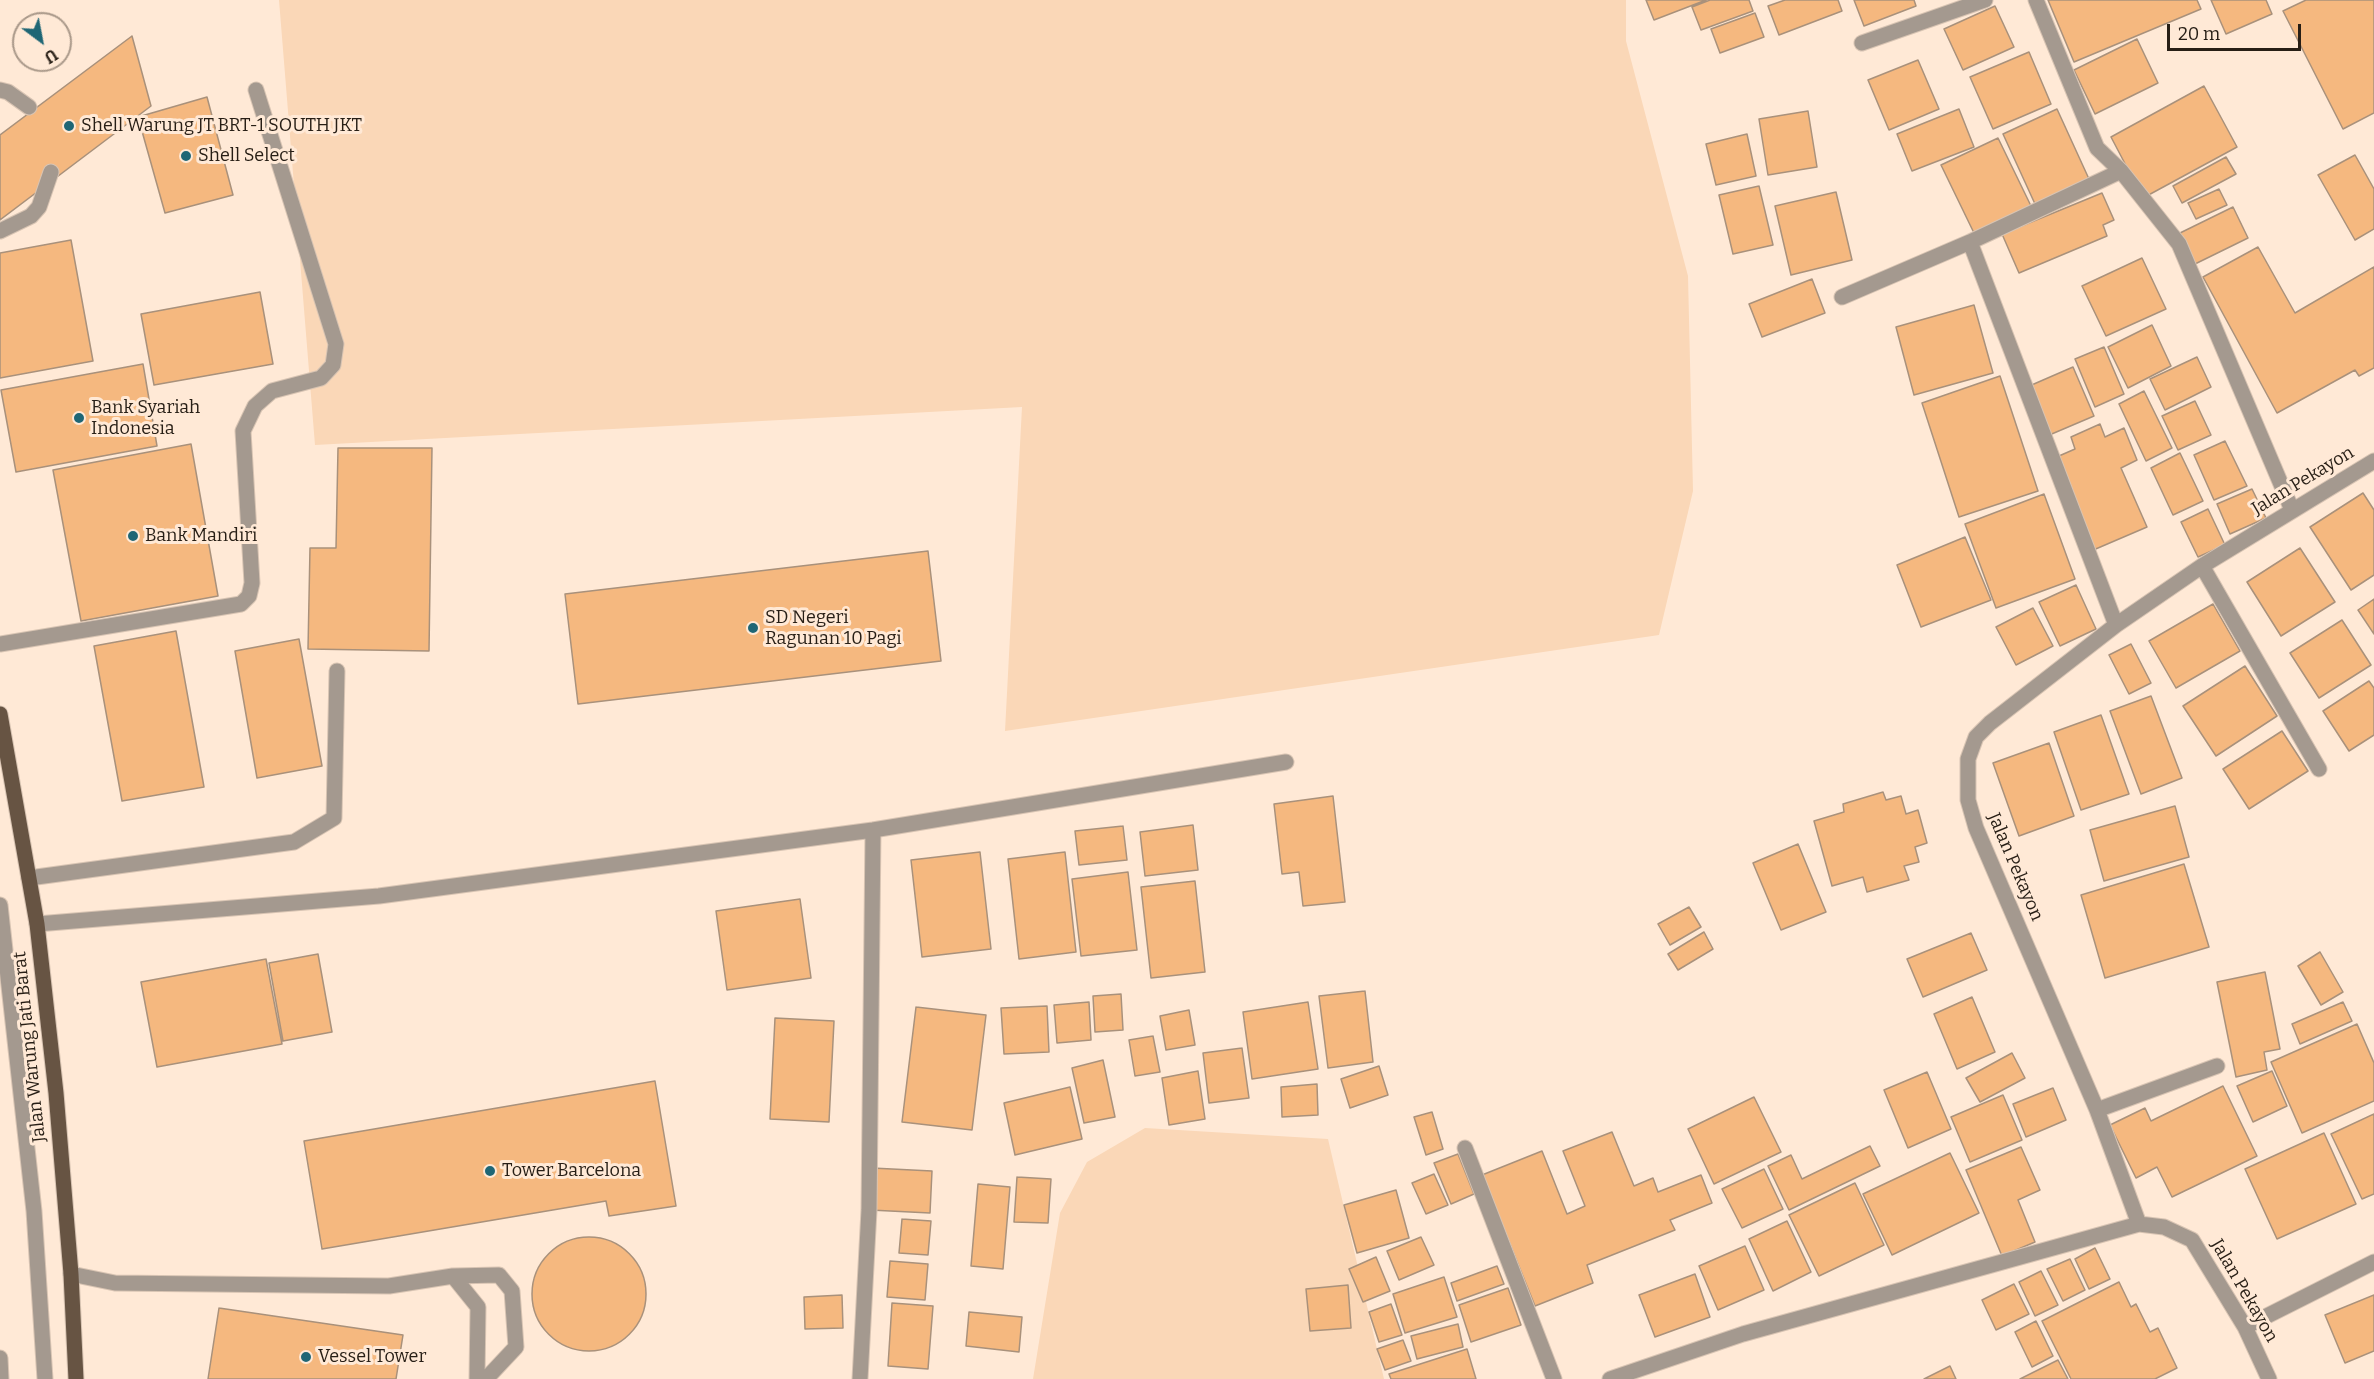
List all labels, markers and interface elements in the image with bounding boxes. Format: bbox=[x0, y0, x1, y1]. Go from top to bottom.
north arrow bbox=[12, 12, 72, 72]
scale bar bbox=[2170, 12, 2304, 50]
text: 20 m bbox=[2178, 23, 2220, 45]
text: U bbox=[41, 45, 61, 67]
place label: Shell Warung JT BRT-1 SOUTH JKT bbox=[81, 115, 362, 137]
marker: Shell Warung JT BRT-1 SOUTH JKT bbox=[62, 119, 76, 133]
place label: Shell Select bbox=[198, 145, 295, 167]
marker: Shell Select bbox=[179, 149, 193, 163]
place label: Bank Syariah Indonesia bbox=[91, 397, 200, 440]
marker: Bank Syariah Indonesia bbox=[72, 411, 86, 425]
street label: Jalan Pekayon bbox=[2248, 442, 2358, 520]
place label: Bank Mandiri bbox=[145, 525, 257, 547]
marker: Bank Mandiri bbox=[126, 529, 140, 543]
place label: SD Negeri Ragunan 10 Pagi bbox=[765, 607, 902, 650]
marker: SD Negeri Ragunan 10 Pagi bbox=[746, 621, 760, 635]
street label: Jalan Pekayon bbox=[1983, 810, 2047, 924]
street label: Jalan Warung Jati Barat bbox=[9, 951, 51, 1143]
place label: Tower Barcelona bbox=[502, 1160, 641, 1182]
marker: Tower Barcelona bbox=[483, 1164, 497, 1178]
street label: Jalan Pekayon bbox=[2206, 1236, 2282, 1346]
place label: Vessel Tower bbox=[318, 1346, 426, 1368]
marker: Vessel Tower bbox=[299, 1350, 313, 1364]

